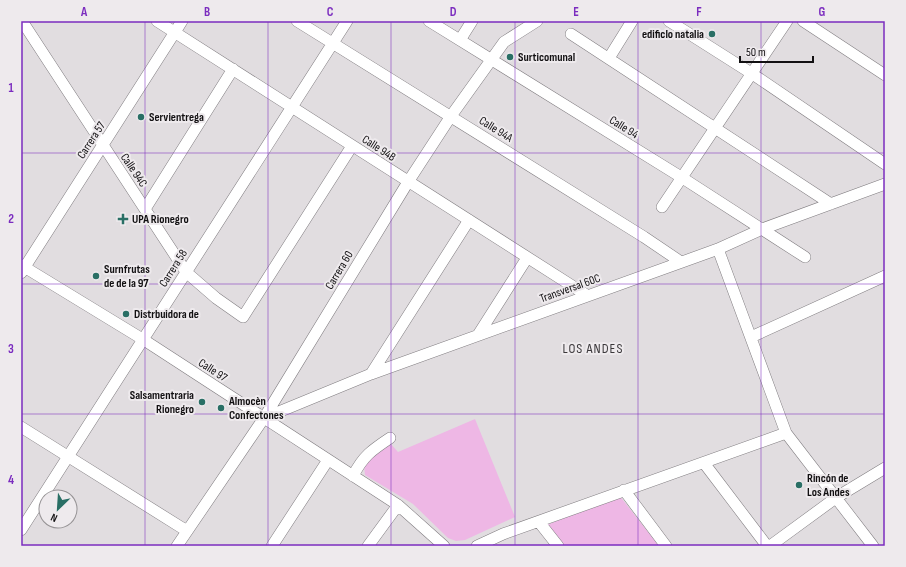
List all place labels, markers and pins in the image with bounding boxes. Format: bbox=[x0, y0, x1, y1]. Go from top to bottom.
place label: edificlo natalia bbox=[642, 27, 704, 42]
marker: edificlo natalia bbox=[707, 29, 717, 39]
place label: Surticomunal bbox=[518, 50, 575, 65]
marker: Surticomunal bbox=[505, 52, 515, 62]
place label: Servientrega bbox=[149, 110, 204, 125]
marker: Servientrega bbox=[136, 112, 146, 122]
place label: UPA Rionegro bbox=[132, 212, 189, 227]
marker: UPA Rionegro bbox=[117, 213, 129, 225]
place label: Surnfrutas de de la 97 bbox=[104, 262, 150, 291]
marker: Surnfrutas de de la 97 bbox=[91, 271, 101, 281]
place label: Distrbuidora de bbox=[134, 307, 199, 322]
marker: Distrbuidora de bbox=[121, 309, 131, 319]
place label: Salsamentraria Rionegro bbox=[130, 388, 194, 417]
place label: Almocèn Confectones bbox=[228, 394, 284, 423]
marker: Salsamentraria Rionegro bbox=[197, 397, 207, 407]
marker: Almocèn Confectones bbox=[216, 403, 226, 413]
place label: Rincón de Los Andes bbox=[807, 471, 850, 500]
marker: Rincón de Los Andes bbox=[794, 480, 804, 490]

